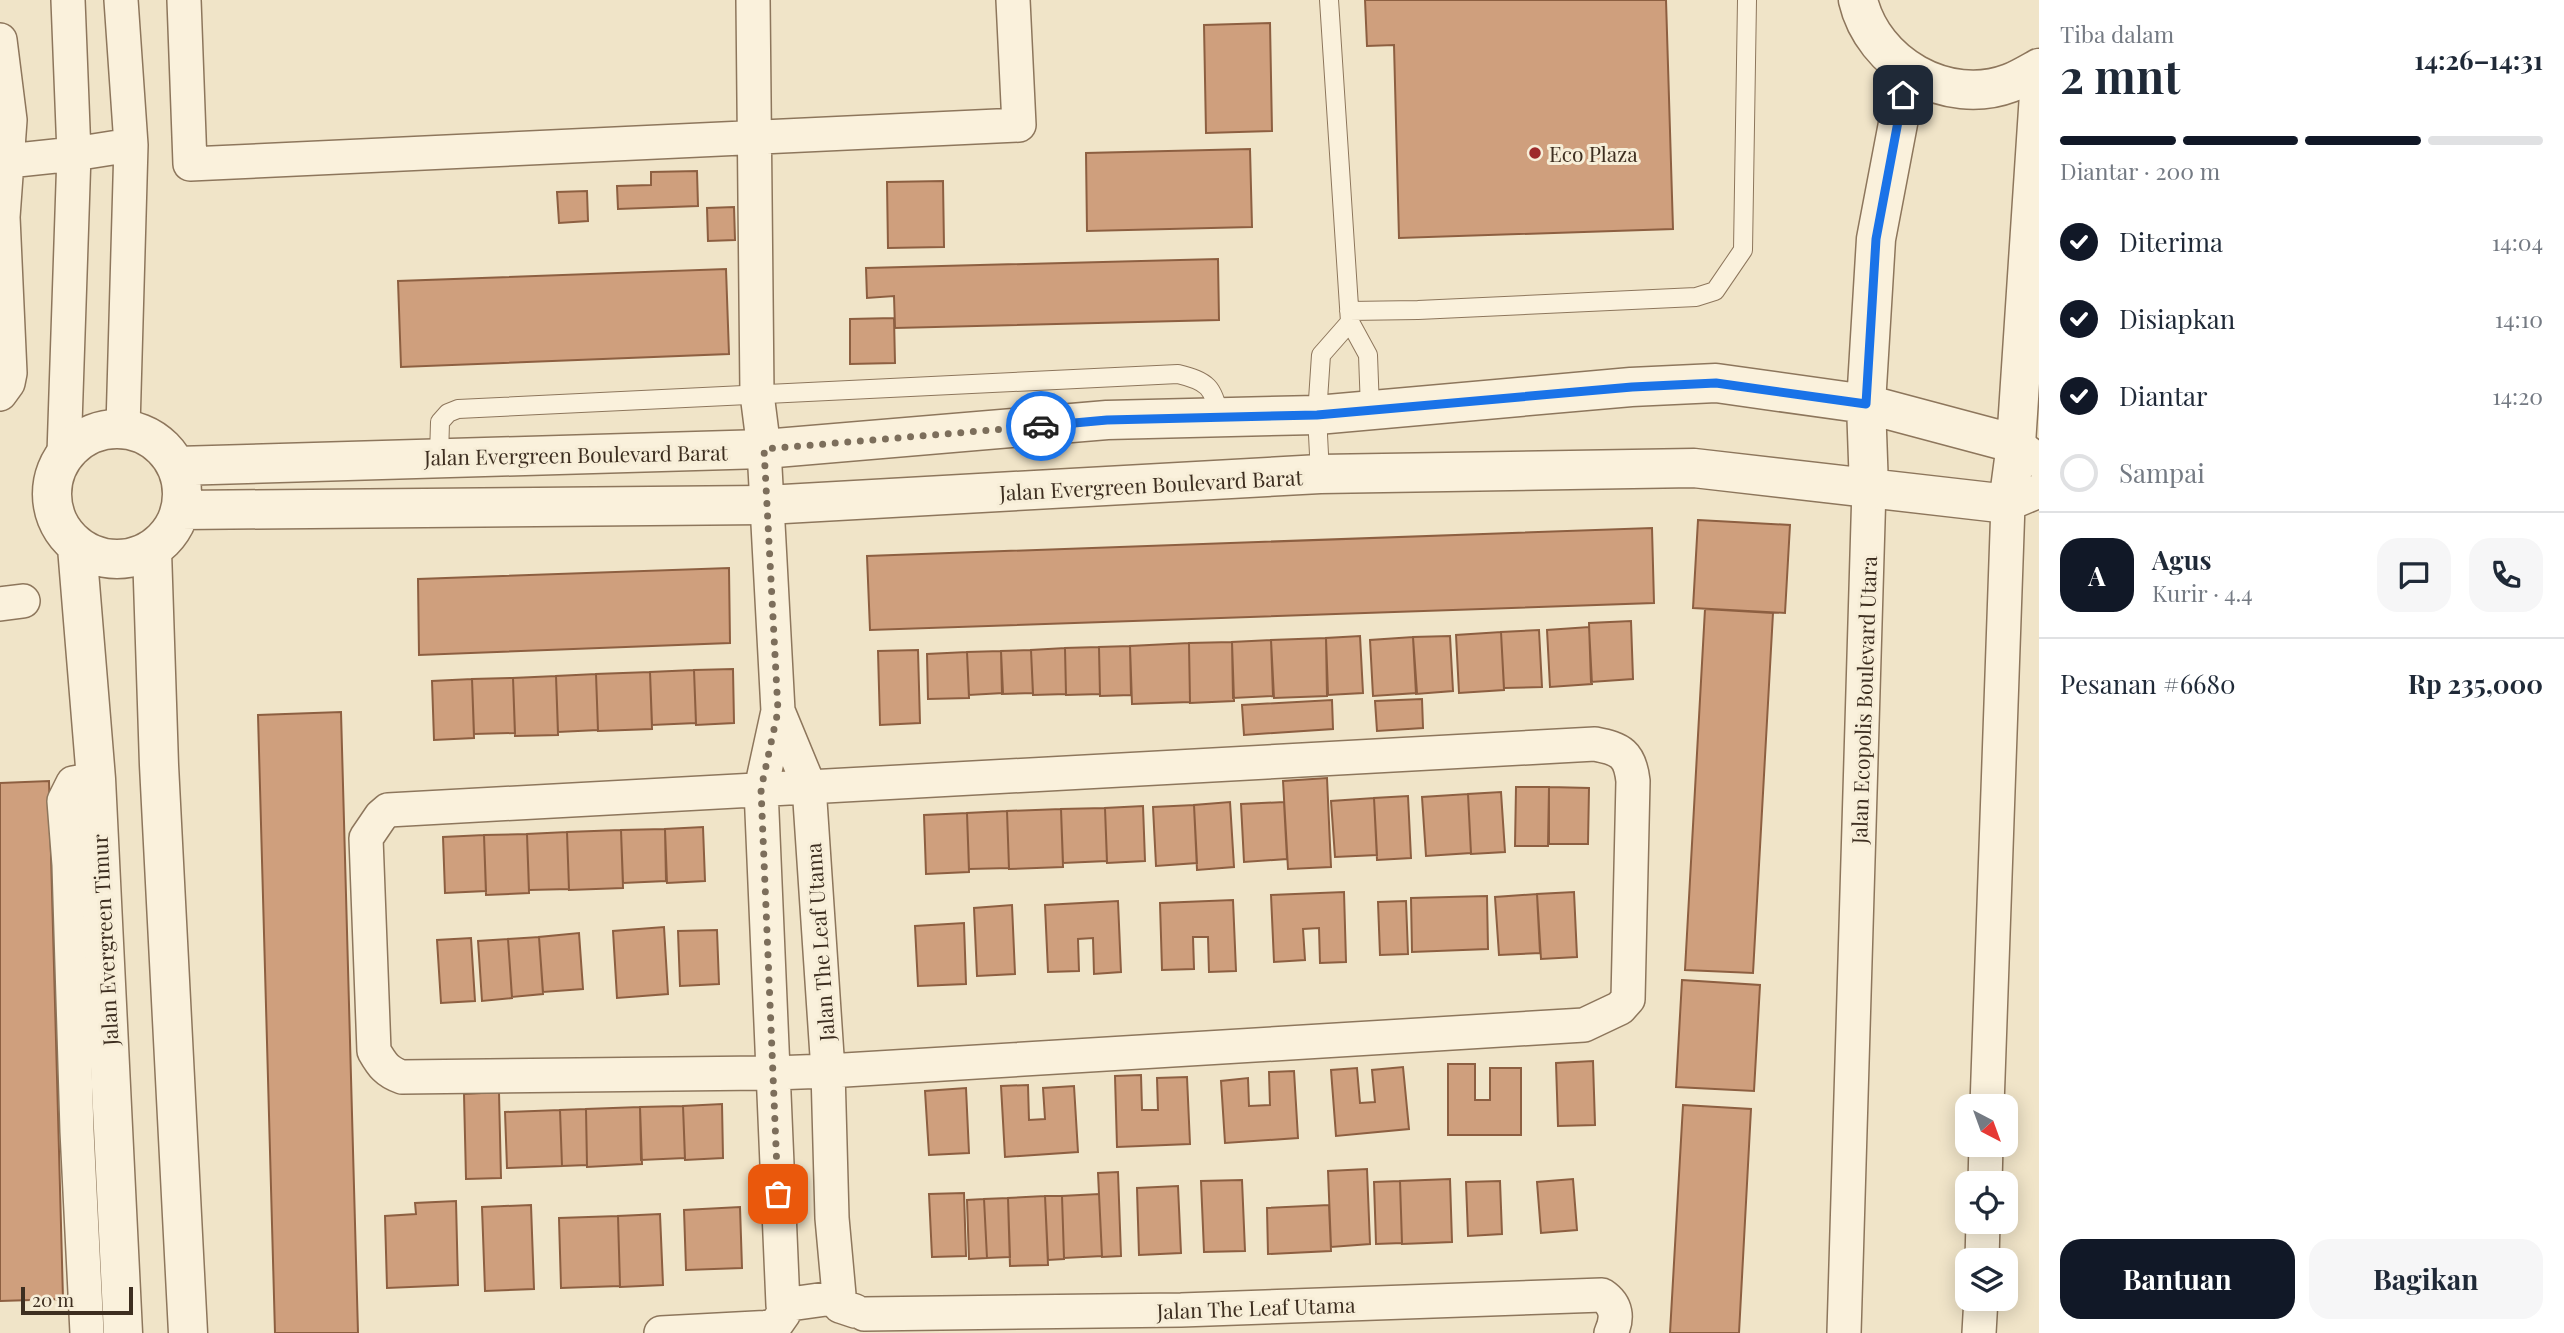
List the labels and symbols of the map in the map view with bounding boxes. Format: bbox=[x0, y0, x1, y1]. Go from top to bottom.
pin bbox=[1873, 65, 1933, 125]
place label: Eco Plaza bbox=[1549, 139, 1638, 167]
marker: Eco Plaza bbox=[1527, 145, 1543, 161]
courier bbox=[1006, 391, 1076, 461]
street label: Jalan Evergreen Boulevard Barat bbox=[423, 437, 729, 471]
street label: Jalan Evergreen Boulevard Barat bbox=[998, 462, 1304, 506]
street label: Jalan Ecopolis Boulevard Utara bbox=[1844, 555, 1882, 845]
street label: Jalan Evergreen Timur bbox=[84, 833, 124, 1048]
street label: Jalan The Leaf Utama bbox=[798, 841, 840, 1043]
north arrow bbox=[1955, 1094, 2018, 1157]
pin bbox=[748, 1164, 808, 1224]
scale bar bbox=[21, 1284, 133, 1316]
street label: Jalan The Leaf Utama bbox=[1155, 1290, 1356, 1324]

